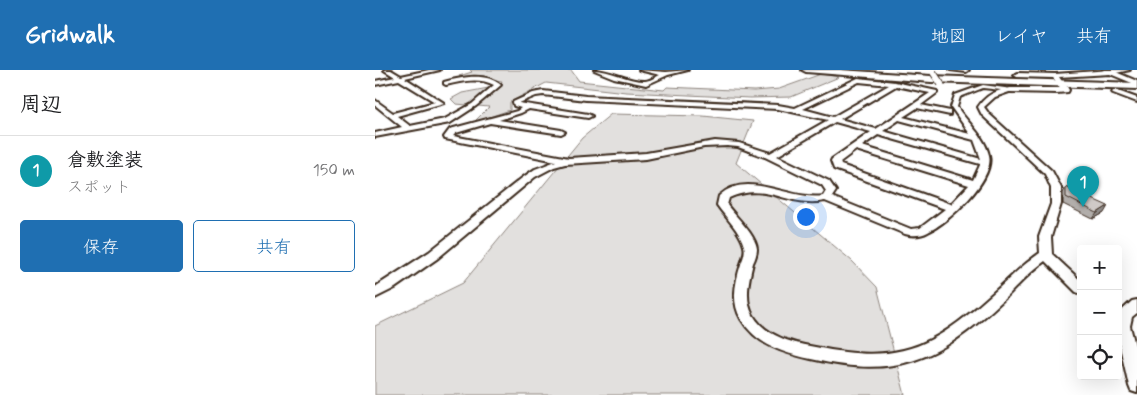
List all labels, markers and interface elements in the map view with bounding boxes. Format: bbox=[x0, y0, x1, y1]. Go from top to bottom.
text: Gridwalk bbox=[25, 20, 115, 51]
text: 地図 bbox=[931, 25, 967, 49]
text: レイヤ bbox=[995, 25, 1048, 49]
text: 共有 bbox=[1076, 25, 1112, 49]
text: 周辺 bbox=[20, 91, 62, 119]
text: 倉敷塗装 bbox=[67, 148, 143, 173]
text: 1 bbox=[32, 160, 40, 181]
text: 150 m bbox=[313, 160, 355, 181]
pin: 1 bbox=[1067, 166, 1099, 207]
text: スポット bbox=[67, 177, 131, 198]
your location bbox=[793, 204, 819, 230]
button: 保存 bbox=[20, 220, 183, 272]
button: 共有 bbox=[193, 220, 355, 272]
map controls bbox=[1077, 245, 1122, 380]
button: + bbox=[1077, 245, 1122, 290]
button: − bbox=[1077, 290, 1122, 335]
button: locate bbox=[1077, 335, 1122, 380]

